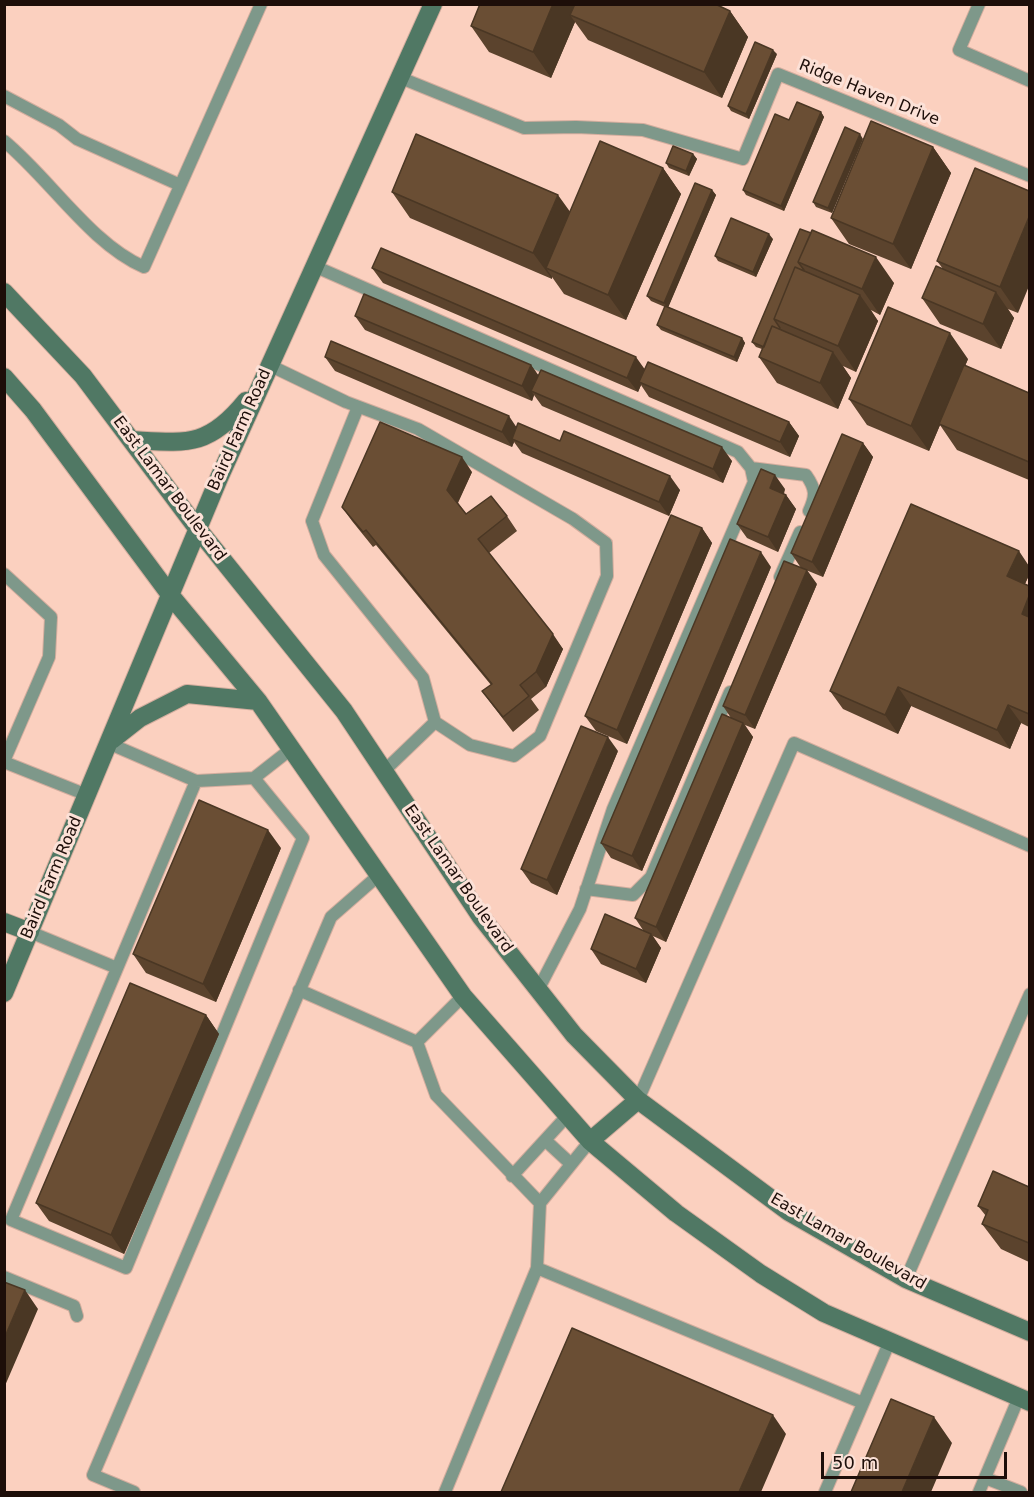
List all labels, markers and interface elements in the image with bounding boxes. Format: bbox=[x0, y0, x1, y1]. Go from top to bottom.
street label: Ridge Haven Drive bbox=[796, 56, 942, 130]
street label: Baird Farm Road bbox=[205, 366, 275, 494]
street label: East Lamar Boulevard bbox=[108, 413, 230, 565]
street label: East Lamar Boulevard bbox=[400, 801, 516, 957]
street label: Baird Farm Road bbox=[17, 814, 87, 942]
street label: East Lamar Boulevard bbox=[767, 1190, 929, 1294]
scale bar bbox=[824, 1440, 1010, 1478]
text: 50 m bbox=[832, 1452, 878, 1473]

